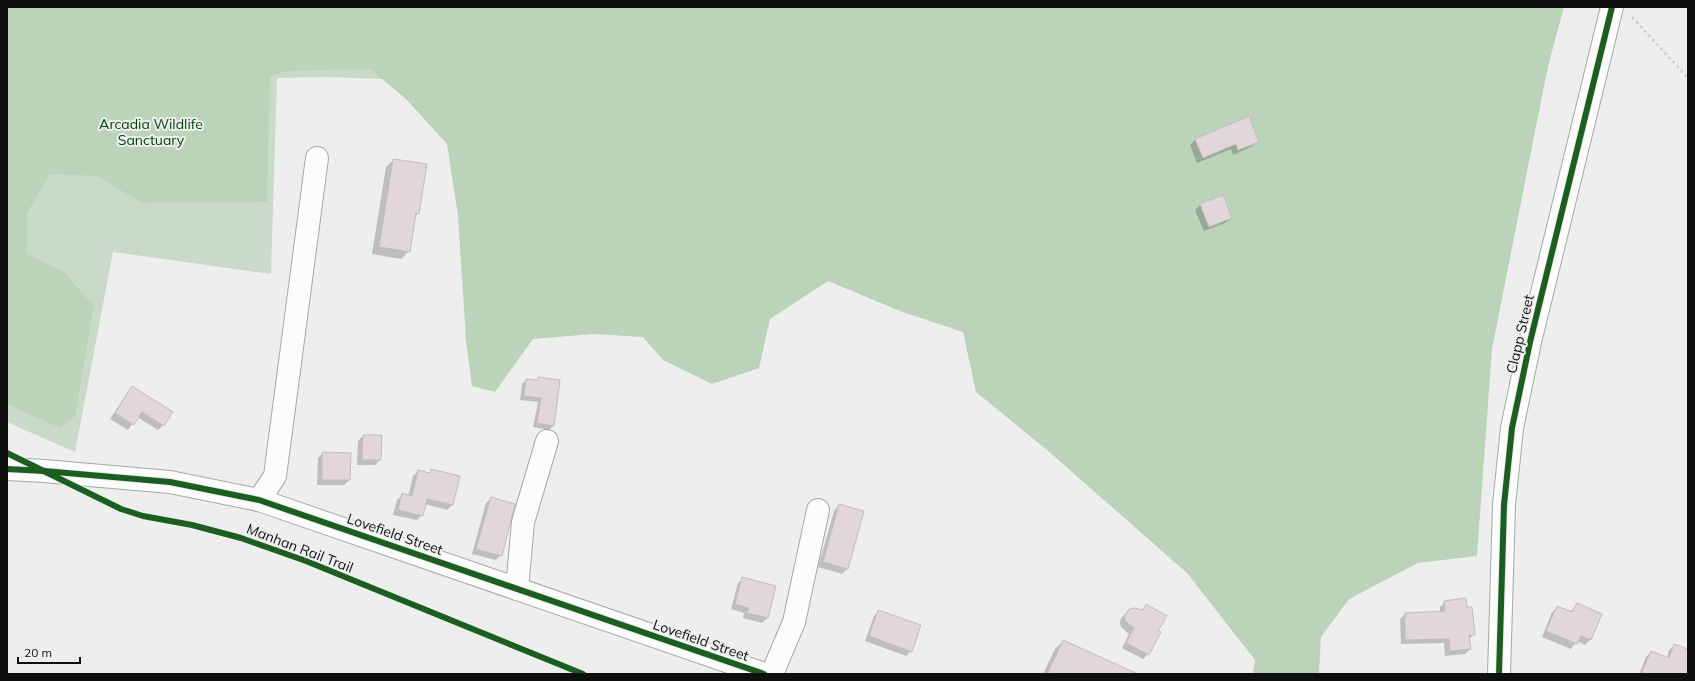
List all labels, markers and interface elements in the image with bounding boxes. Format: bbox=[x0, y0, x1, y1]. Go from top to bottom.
park label: Arcadia Wildlife Sanctuary bbox=[99, 115, 203, 149]
street label: Clapp Street bbox=[1502, 293, 1538, 375]
street label: Lovefield Street bbox=[345, 509, 445, 559]
street label: Manhan Rail Trail bbox=[244, 519, 356, 577]
street label: Lovefield Street bbox=[651, 615, 751, 665]
scale bar bbox=[18, 639, 80, 665]
text: 20 m bbox=[24, 645, 52, 660]

